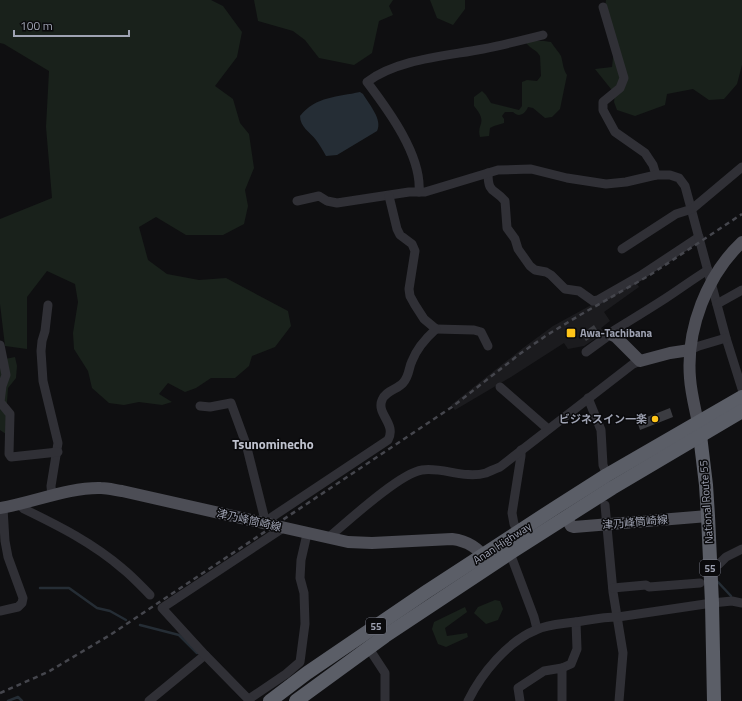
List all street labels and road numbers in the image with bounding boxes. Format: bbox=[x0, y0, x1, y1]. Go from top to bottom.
street label: National Route 55 bbox=[695, 460, 717, 544]
street label: 津乃峰筒崎線 bbox=[215, 505, 283, 535]
street label: 津乃峰筒崎線 bbox=[601, 511, 669, 533]
street label: Anan Highway bbox=[470, 518, 535, 568]
road number: 55 bbox=[700, 560, 720, 576]
road number: 55 bbox=[366, 618, 386, 634]

